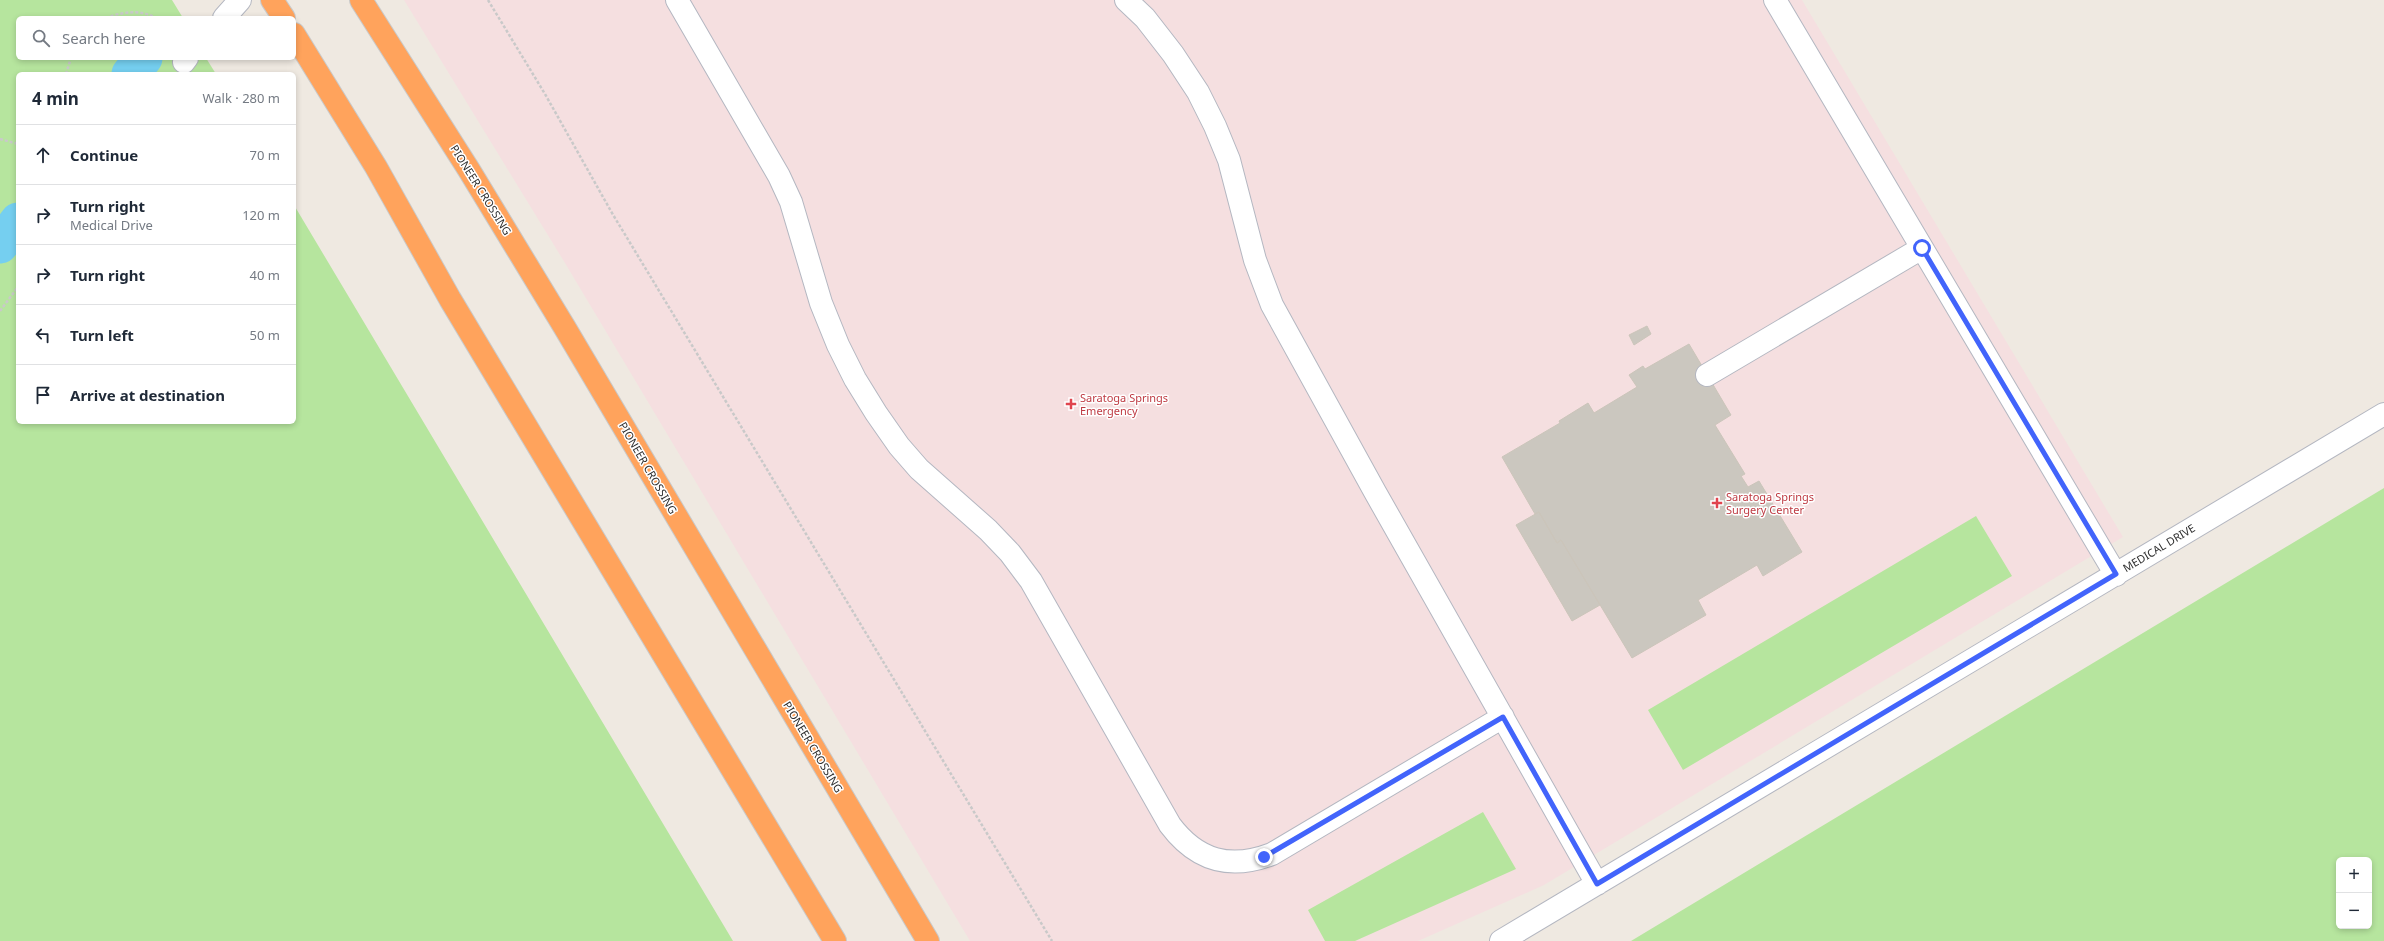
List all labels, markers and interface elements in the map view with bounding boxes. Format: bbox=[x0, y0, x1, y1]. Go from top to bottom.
search box bbox=[16, 16, 296, 60]
icon: search bbox=[30, 27, 52, 49]
text: Search here bbox=[62, 28, 145, 48]
text: 4 min bbox=[32, 87, 79, 110]
text: Walk · 280 m bbox=[202, 89, 280, 107]
street label: PIONEER CROSSING bbox=[448, 142, 515, 238]
icon: ahead bbox=[32, 144, 54, 166]
text: Continue bbox=[70, 145, 138, 165]
text: 70 m bbox=[250, 146, 280, 164]
text: Turn right bbox=[70, 196, 145, 216]
icon: right bbox=[32, 204, 54, 226]
text: 120 m bbox=[242, 206, 280, 224]
text: Medical Drive bbox=[70, 216, 153, 234]
route start bbox=[1913, 239, 1931, 257]
icon: right bbox=[32, 264, 54, 286]
text: Turn right bbox=[70, 265, 145, 285]
text: 40 m bbox=[250, 266, 280, 284]
icon: left bbox=[32, 324, 54, 346]
text: Turn left bbox=[70, 325, 134, 345]
text: 50 m bbox=[250, 326, 280, 344]
icon: arrive bbox=[32, 384, 54, 406]
text: Arrive at destination bbox=[70, 385, 225, 405]
place label: Saratoga Springs Emergency bbox=[1080, 390, 1168, 418]
marker: Saratoga Springs Emergency bbox=[1065, 398, 1077, 410]
street label: PIONEER CROSSING bbox=[616, 419, 681, 516]
place label: Saratoga Springs Surgery Center bbox=[1726, 489, 1814, 517]
marker: Saratoga Springs Surgery Center bbox=[1711, 497, 1723, 509]
street label: MEDICAL DRIVE bbox=[2120, 520, 2198, 575]
street label: PIONEER CROSSING bbox=[780, 698, 847, 795]
route end bbox=[1255, 848, 1273, 866]
map controls bbox=[2336, 857, 2372, 929]
button: + bbox=[2336, 857, 2372, 893]
button: − bbox=[2336, 893, 2372, 929]

